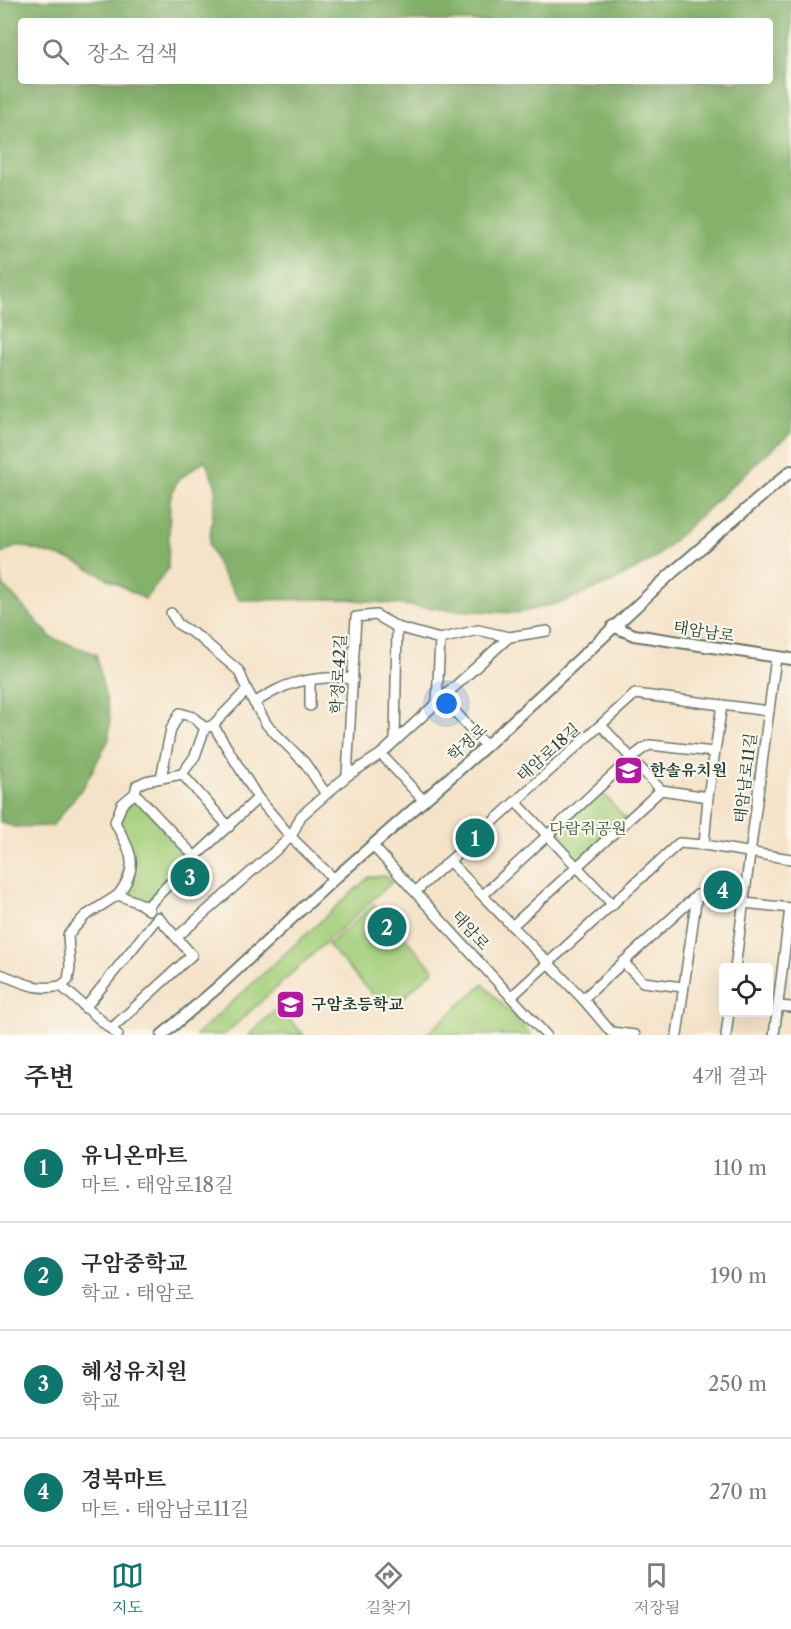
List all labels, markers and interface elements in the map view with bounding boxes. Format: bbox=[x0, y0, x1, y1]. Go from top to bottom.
search box bbox=[18, 18, 773, 84]
icon: search bbox=[39, 35, 72, 68]
text: 장소 검색 bbox=[87, 40, 178, 67]
street label: 태암남로 bbox=[672, 616, 737, 646]
street label: 학정로42길 bbox=[326, 633, 350, 715]
your location bbox=[432, 689, 461, 718]
street label: 태암로18길 bbox=[512, 718, 584, 786]
street label: 학정로 bbox=[443, 719, 491, 765]
street label: 태암남로11길 bbox=[730, 732, 760, 824]
school or university icon: 한솔유치원 bbox=[613, 754, 645, 786]
place label: 한솔유치원 bbox=[650, 760, 727, 780]
pin: 1 bbox=[456, 816, 494, 860]
park label: 다람쥐공원 bbox=[549, 818, 627, 838]
pin: 3 bbox=[170, 854, 210, 900]
pin: 4 bbox=[704, 868, 742, 912]
pin: 2 bbox=[368, 904, 406, 950]
street label: 태암로 bbox=[448, 906, 494, 954]
map controls bbox=[719, 963, 773, 1017]
button: locate bbox=[719, 963, 773, 1017]
school or university icon: 구암초등학교 bbox=[274, 988, 306, 1020]
place label: 구암초등학교 bbox=[311, 994, 404, 1014]
text: 주변 bbox=[24, 1061, 74, 1093]
text: 4개 결과 bbox=[692, 1064, 767, 1088]
text: 유니온마트 bbox=[81, 1142, 187, 1169]
text: 1 bbox=[39, 1156, 48, 1180]
text: 110 m bbox=[714, 1156, 767, 1180]
text: 마트 · 태암로18길 bbox=[81, 1173, 233, 1197]
text: 구암중학교 bbox=[81, 1250, 187, 1277]
text: 2 bbox=[38, 1264, 49, 1288]
text: 190 m bbox=[710, 1264, 767, 1288]
text: 학교 · 태암로 bbox=[81, 1281, 194, 1305]
text: 혜성유치원 bbox=[81, 1358, 187, 1385]
text: 3 bbox=[38, 1372, 49, 1396]
text: 250 m bbox=[708, 1372, 767, 1396]
text: 학교 bbox=[81, 1389, 120, 1413]
text: 경북마트 bbox=[81, 1466, 166, 1493]
text: 4 bbox=[38, 1480, 49, 1504]
text: 270 m bbox=[709, 1480, 767, 1504]
text: 마트 · 태암남로11길 bbox=[81, 1497, 249, 1521]
tab: 지도 bbox=[111, 1559, 144, 1618]
tab: 길찾기 bbox=[366, 1559, 412, 1618]
tab: 저장됨 bbox=[634, 1559, 680, 1618]

